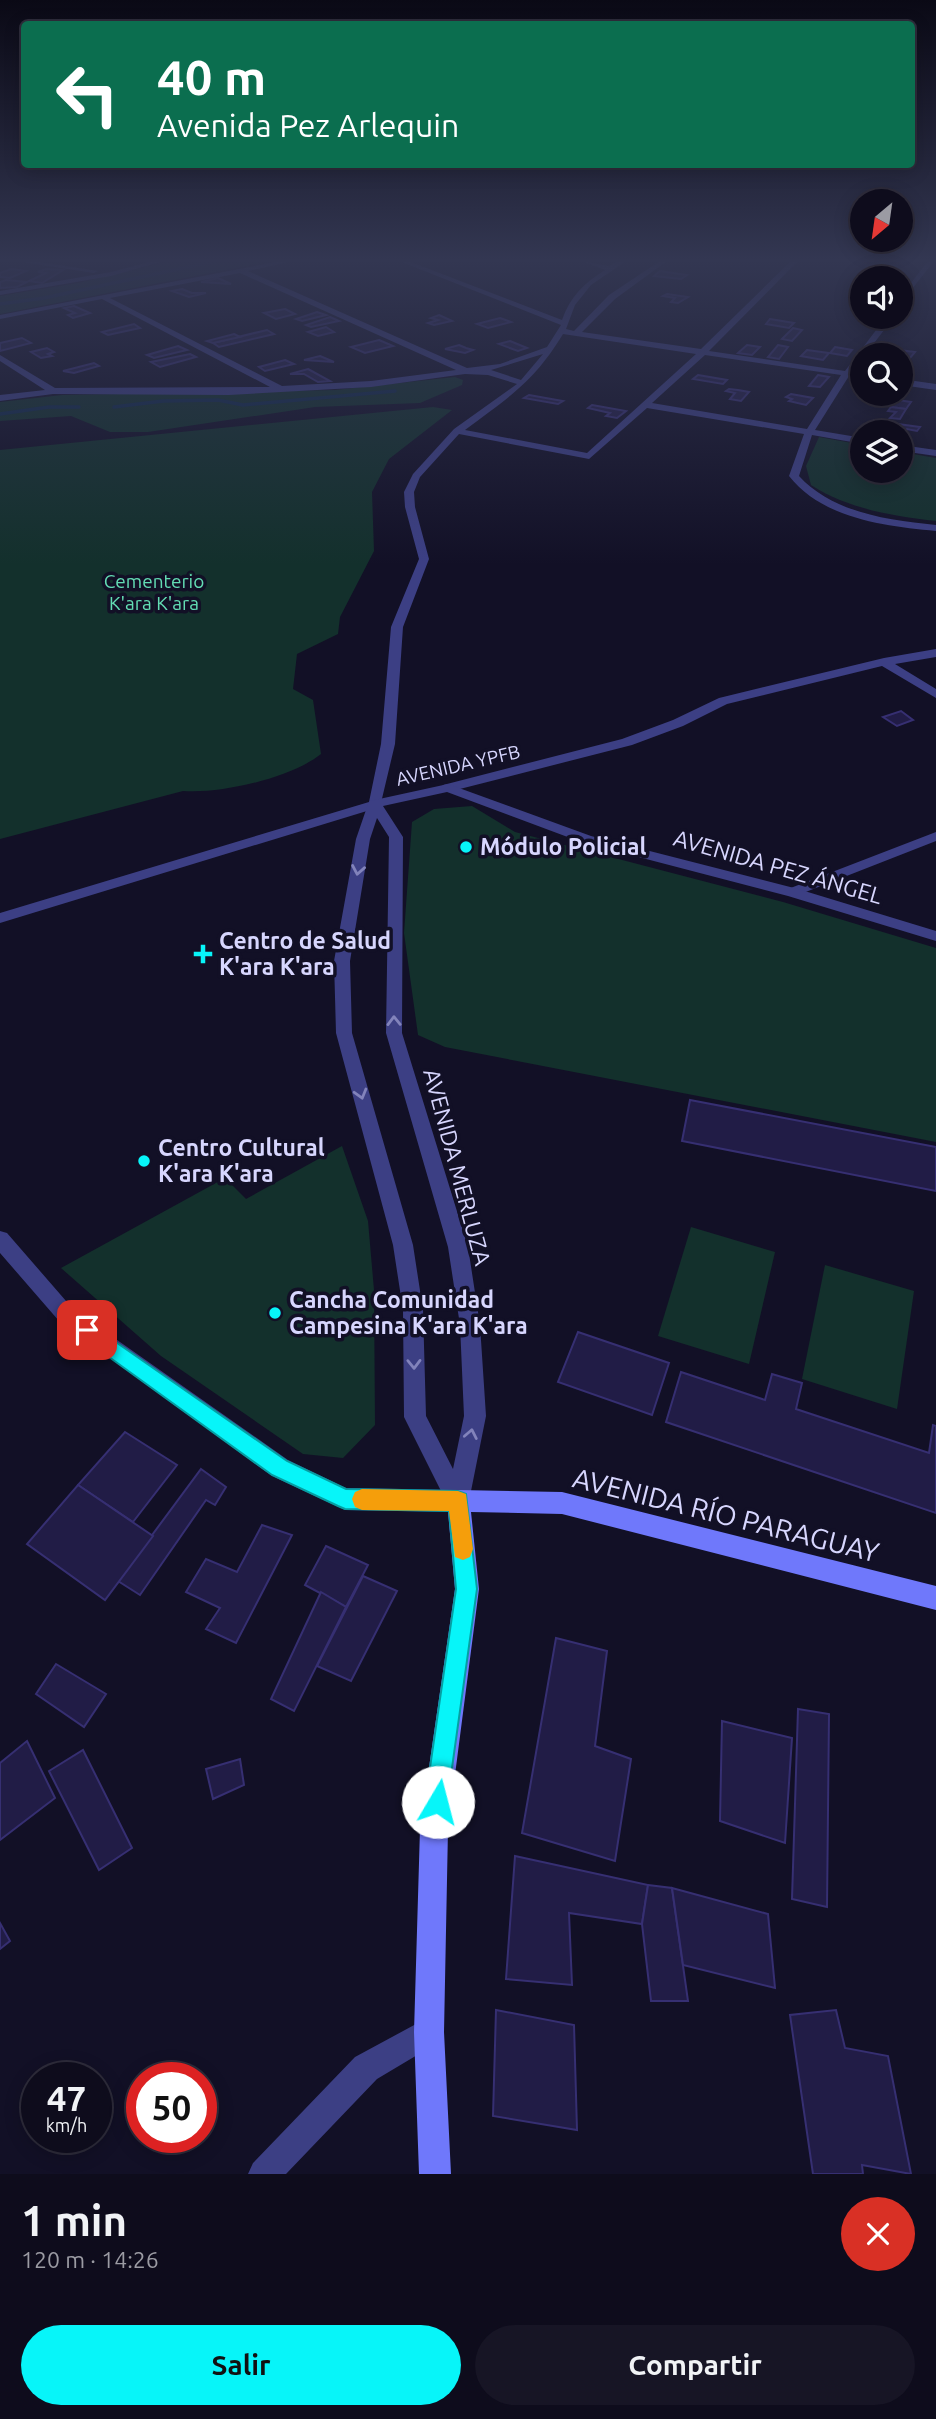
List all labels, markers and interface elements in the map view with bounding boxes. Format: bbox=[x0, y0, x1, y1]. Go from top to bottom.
icon: left bbox=[42, 49, 133, 140]
text: 40 m bbox=[157, 49, 266, 104]
text: Avenida Pez Arlequin bbox=[157, 107, 459, 143]
north arrow bbox=[850, 189, 914, 252]
map controls bbox=[850, 189, 913, 483]
button: sound bbox=[850, 266, 913, 329]
button: search bbox=[850, 343, 913, 406]
button: layers bbox=[850, 420, 913, 483]
park label: Cementerio K'ara K'ara bbox=[104, 570, 204, 614]
street label: AVENIDA YPFB bbox=[394, 740, 522, 790]
street label: AVENIDA PEZ ÁNGEL bbox=[671, 824, 886, 908]
place label: Módulo Policial bbox=[480, 834, 646, 859]
marker: Módulo Policial bbox=[458, 839, 474, 855]
one-way arrow bbox=[351, 864, 366, 876]
place label: Centro de Salud K'ara K'ara bbox=[219, 928, 391, 979]
marker: Centro de Salud K'ara K'ara bbox=[193, 944, 213, 964]
one-way arrow bbox=[386, 1015, 402, 1026]
street label: AVENIDA MERLUZA bbox=[419, 1066, 496, 1268]
one-way arrow bbox=[353, 1088, 367, 1100]
place label: Centro Cultural K'ara K'ara bbox=[158, 1135, 325, 1186]
marker: Centro Cultural K'ara K'ara bbox=[136, 1153, 152, 1169]
place label: Cancha Comunidad Campesina K'ara K'ara bbox=[289, 1287, 528, 1338]
pin bbox=[57, 1300, 117, 1360]
marker: Cancha Comunidad Campesina K'ara K'ara bbox=[267, 1305, 283, 1321]
icon: arrive bbox=[68, 1311, 106, 1349]
one-way arrow bbox=[406, 1359, 421, 1370]
one-way arrow bbox=[463, 1428, 478, 1440]
street label: AVENIDA RÍO PARAGUAY bbox=[570, 1460, 883, 1568]
position arrow bbox=[401, 1765, 475, 1839]
speed limit sign: 50 bbox=[126, 2062, 217, 2153]
text: 47 bbox=[47, 2078, 86, 2118]
text: km/h bbox=[46, 2115, 87, 2135]
text: 1 min bbox=[21, 2197, 127, 2244]
button: close bbox=[841, 2197, 915, 2271]
text: 120 m · 14:26 bbox=[21, 2247, 159, 2272]
button: Salir bbox=[21, 2325, 461, 2405]
button: Compartir bbox=[475, 2325, 915, 2405]

